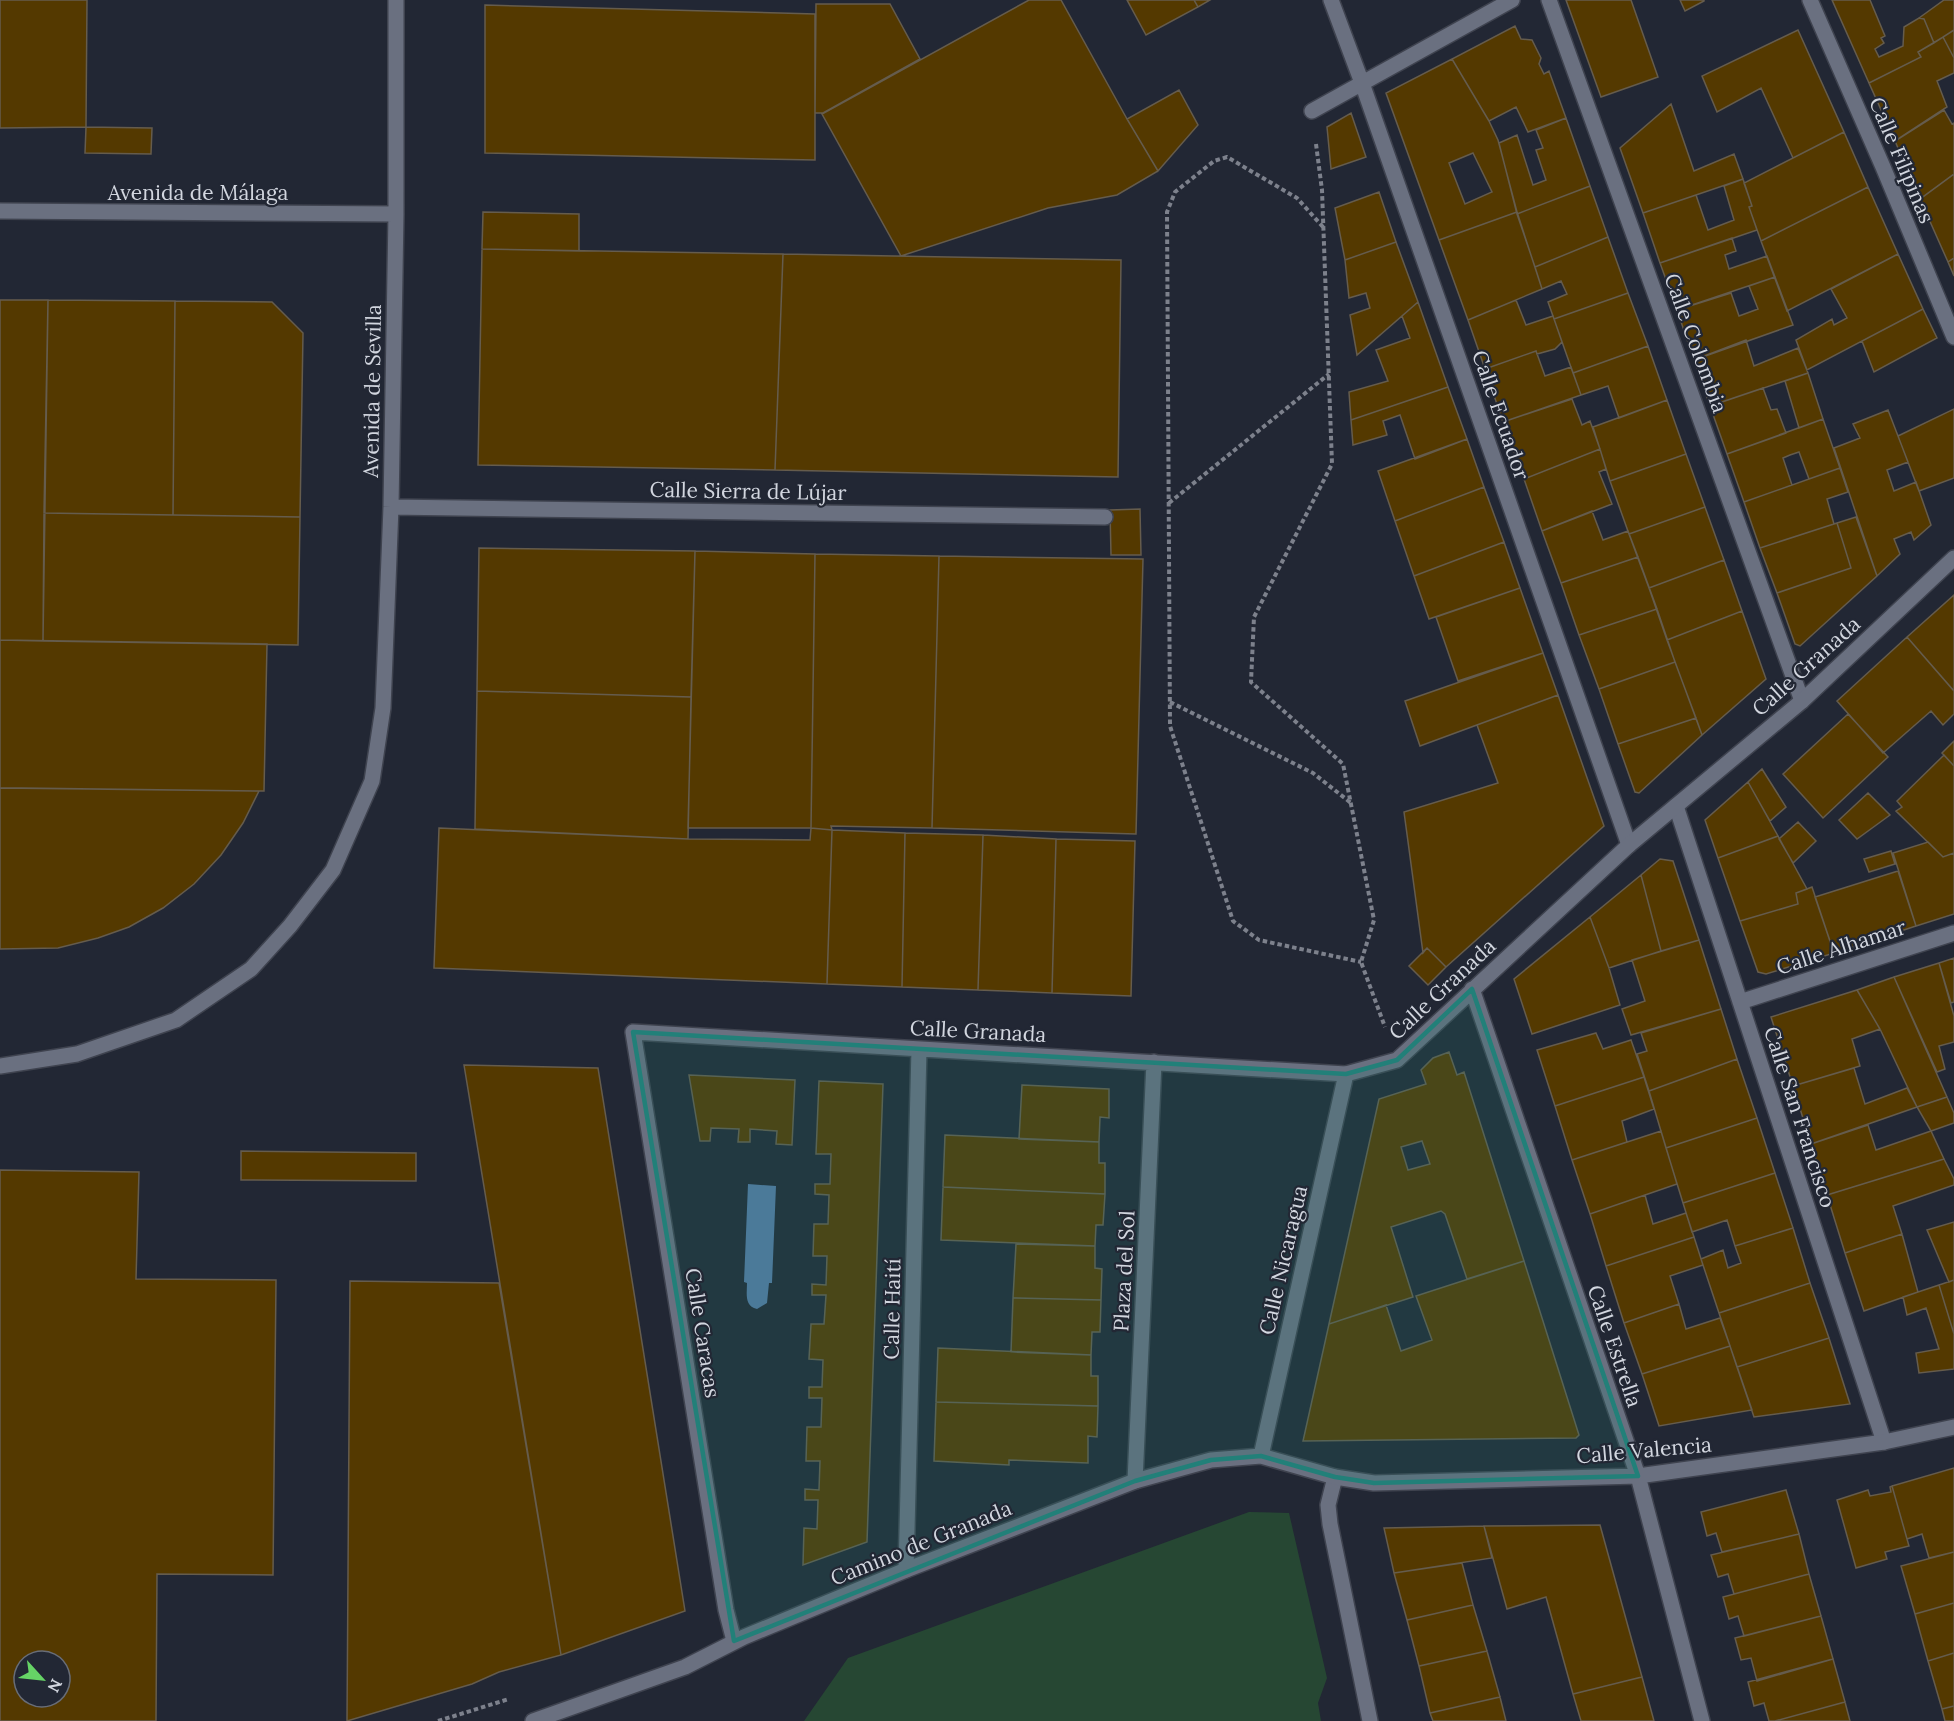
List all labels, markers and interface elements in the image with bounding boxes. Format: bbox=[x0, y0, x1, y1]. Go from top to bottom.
street label: Calle Filipinas bbox=[1863, 93, 1941, 227]
street label: Avenida de Málaga bbox=[107, 179, 289, 206]
street label: Calle Colombia bbox=[1658, 270, 1734, 417]
street label: Avenida de Sevilla bbox=[357, 304, 387, 479]
street label: Calle Ecuador bbox=[1466, 347, 1536, 483]
street label: Calle Sierra de Lújar bbox=[649, 476, 847, 506]
street label: Calle Granada bbox=[1746, 610, 1866, 722]
street label: Calle Alhamar bbox=[1773, 913, 1909, 981]
street label: Calle Granada bbox=[1383, 932, 1501, 1045]
street label: Calle Granada bbox=[909, 1014, 1047, 1048]
street label: Calle San Francisco bbox=[1758, 1023, 1842, 1211]
street label: Calle Nicaragua bbox=[1253, 1183, 1313, 1337]
street label: Plaza del Sol bbox=[1107, 1210, 1141, 1332]
street label: Calle Haití bbox=[878, 1258, 906, 1360]
street label: Calle Caracas bbox=[679, 1266, 727, 1400]
street label: Calle Estrella bbox=[1582, 1281, 1649, 1411]
street label: Calle Valencia bbox=[1575, 1431, 1713, 1469]
street label: Camino de Granada bbox=[826, 1494, 1016, 1592]
north arrow bbox=[12, 1649, 72, 1709]
text: N bbox=[44, 1676, 67, 1696]

